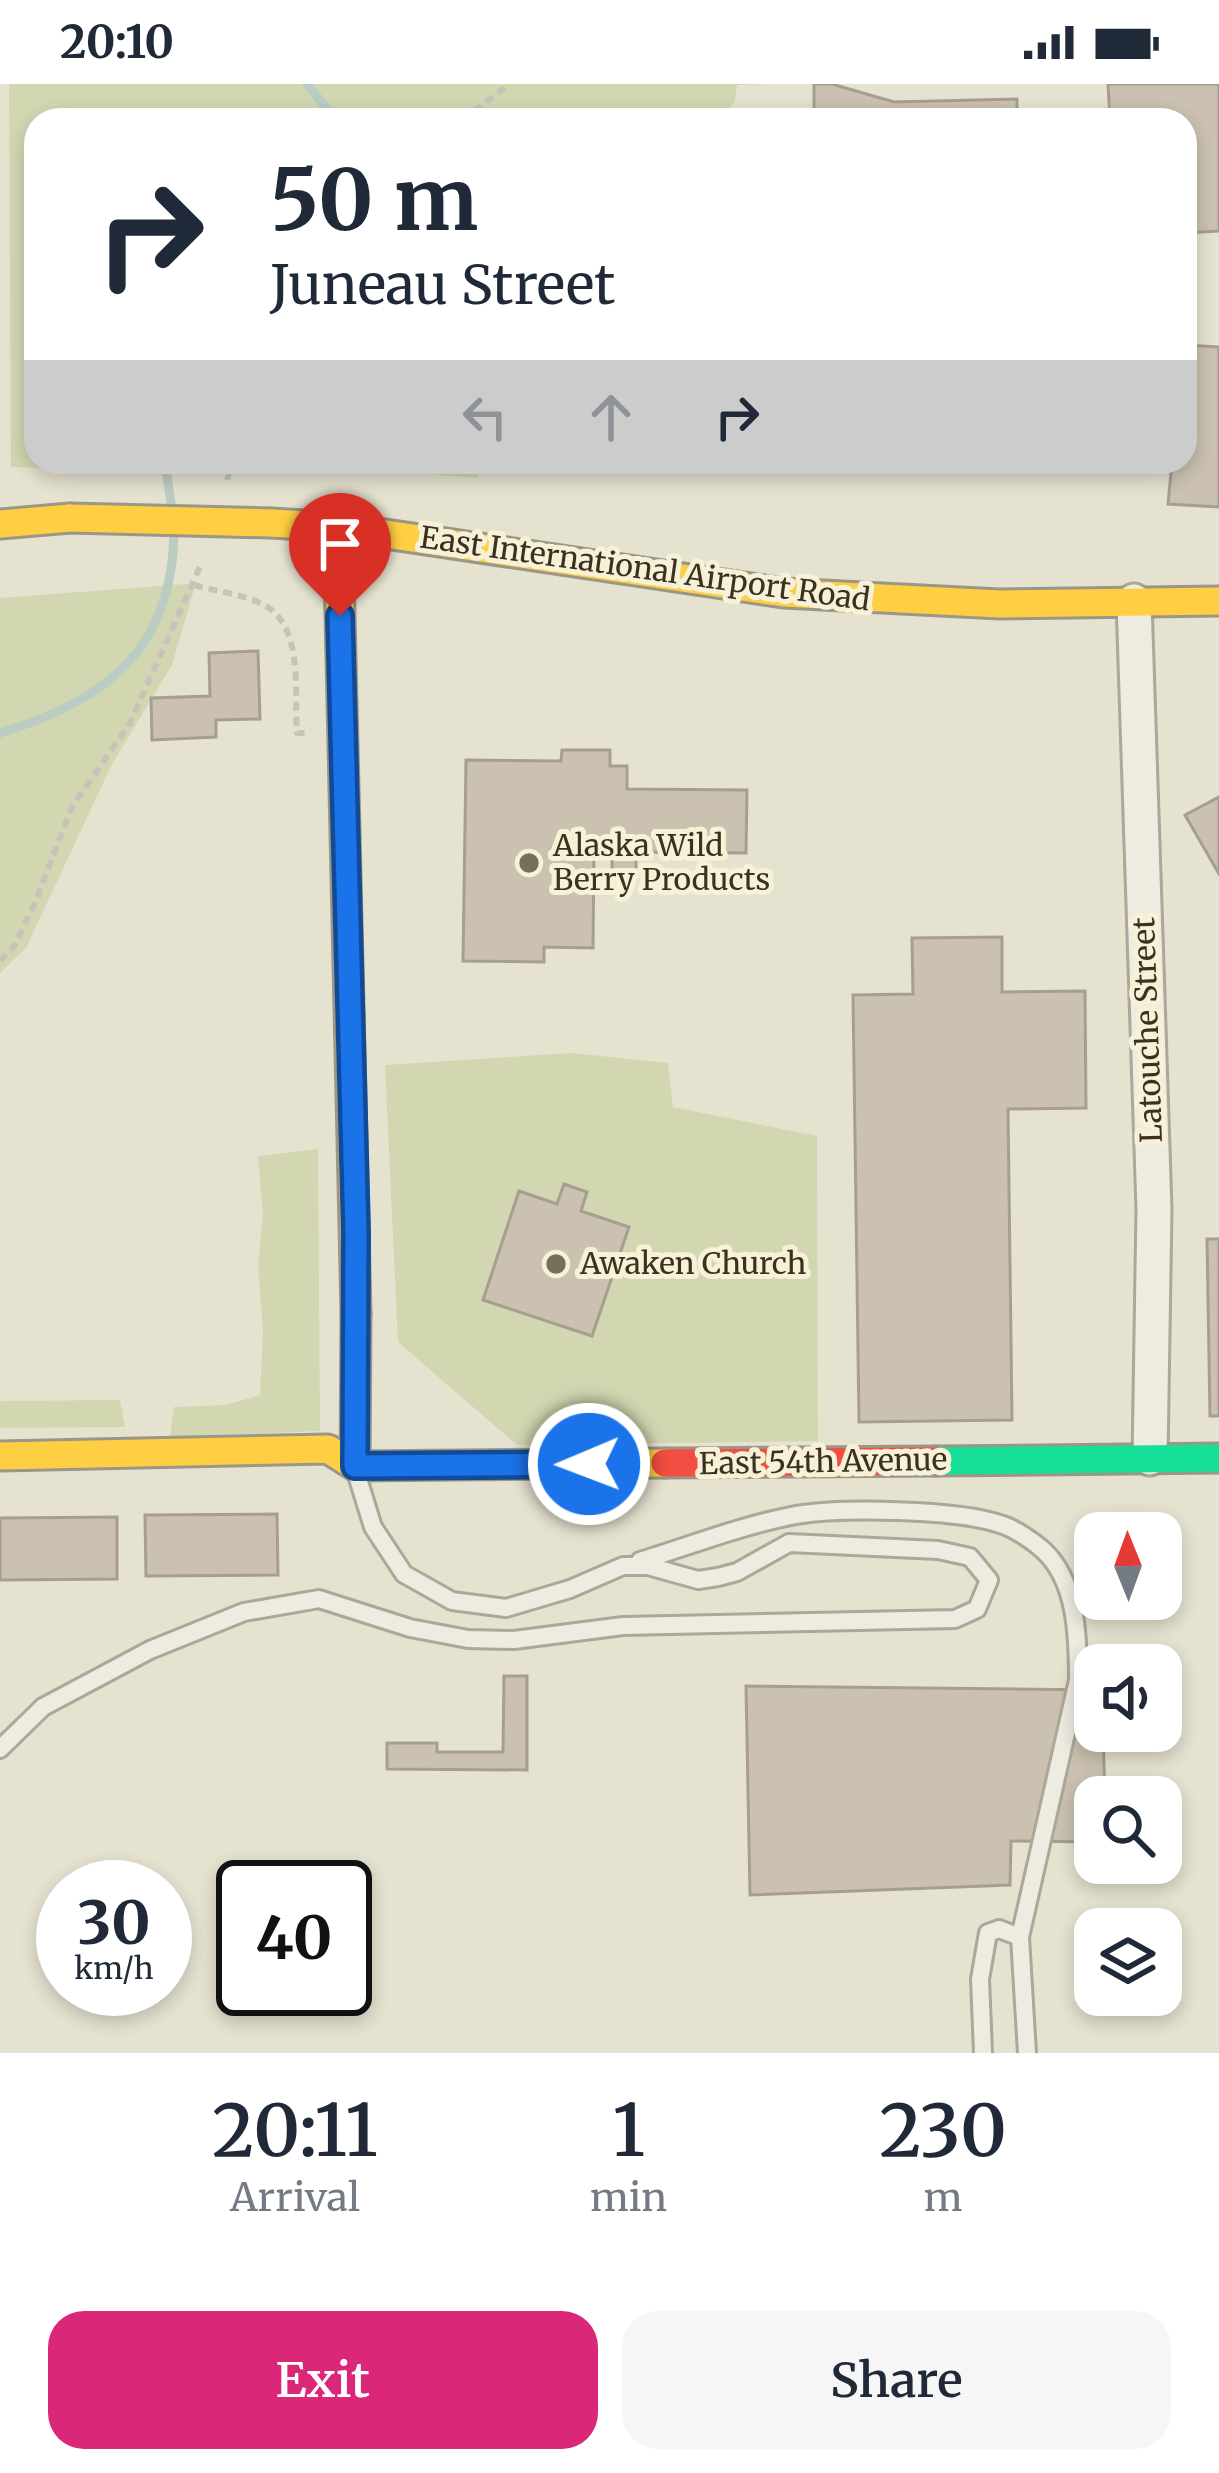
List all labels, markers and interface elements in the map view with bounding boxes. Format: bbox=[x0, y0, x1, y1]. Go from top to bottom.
text: 20:10 bbox=[60, 14, 174, 70]
text: 50 m bbox=[270, 147, 478, 253]
icon: right bbox=[72, 156, 228, 312]
text: Juneau Street bbox=[270, 251, 615, 319]
icon: left bbox=[452, 384, 518, 450]
icon: ahead bbox=[578, 384, 644, 450]
icon: right bbox=[704, 384, 770, 450]
pin bbox=[289, 493, 391, 616]
icon: arrive bbox=[307, 511, 373, 577]
street label: East International Airport Road bbox=[418, 518, 873, 618]
place label: Alaska Wild Berry Products bbox=[552, 826, 770, 898]
marker: Alaska Wild Berry Products bbox=[516, 850, 542, 876]
street label: Latouche Street bbox=[1124, 916, 1170, 1144]
place label: Awaken Church bbox=[579, 1244, 806, 1282]
marker: Awaken Church bbox=[543, 1251, 569, 1277]
position arrow bbox=[526, 1401, 652, 1527]
street label: East 54th Avenue bbox=[698, 1440, 948, 1482]
north arrow bbox=[1074, 1512, 1182, 1620]
map controls bbox=[1074, 1512, 1182, 2016]
button: sound bbox=[1074, 1644, 1182, 1752]
button: search bbox=[1074, 1776, 1182, 1884]
speed limit sign: 40 bbox=[216, 1860, 372, 2016]
text: 30 bbox=[77, 1885, 151, 1960]
button: layers bbox=[1074, 1908, 1182, 2016]
text: km/h bbox=[74, 1949, 154, 1987]
text: 20:11 bbox=[212, 2085, 378, 2176]
text: 1 bbox=[612, 2085, 645, 2176]
text: 230 bbox=[879, 2085, 1007, 2176]
text: Arrival bbox=[230, 2173, 360, 2222]
text: min bbox=[590, 2173, 667, 2222]
text: m bbox=[924, 2173, 962, 2222]
button: Exit bbox=[48, 2311, 598, 2449]
button: Share bbox=[622, 2311, 1171, 2449]

